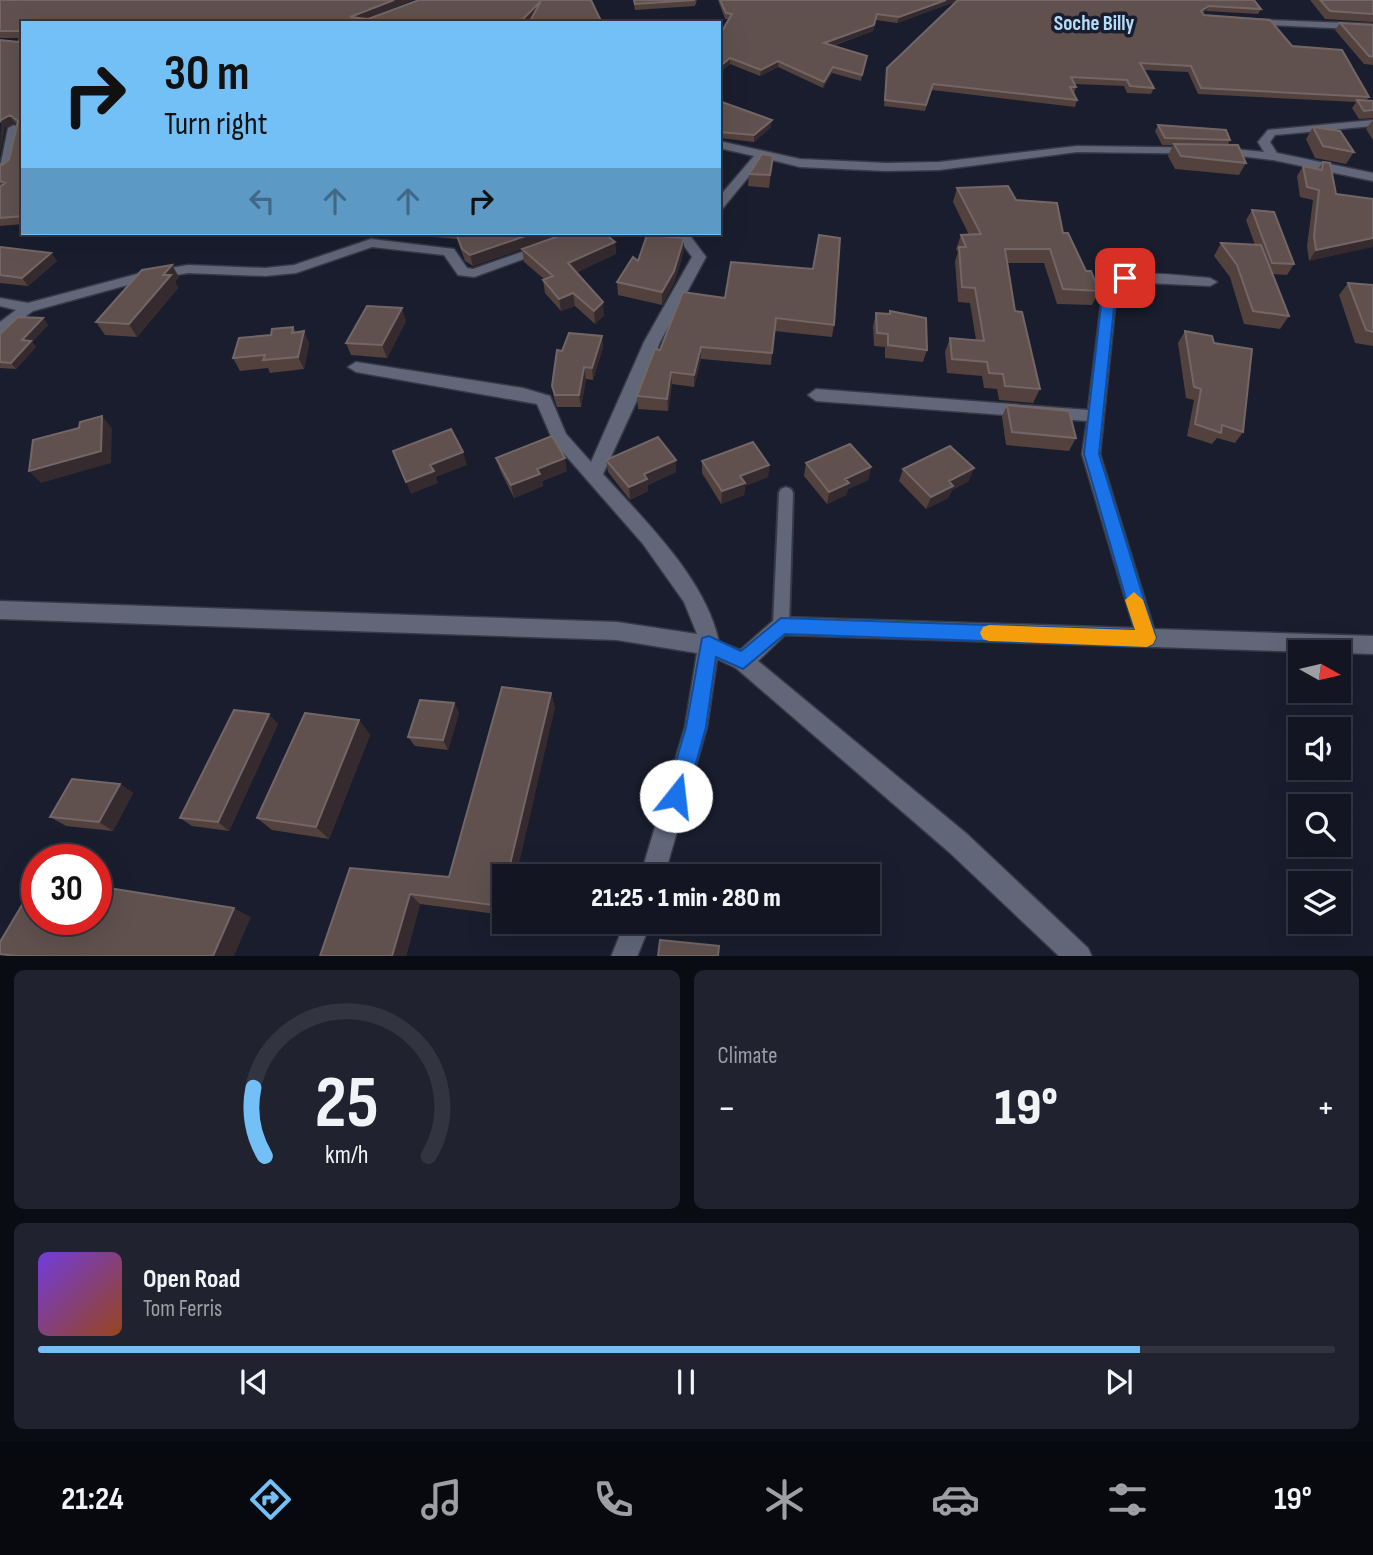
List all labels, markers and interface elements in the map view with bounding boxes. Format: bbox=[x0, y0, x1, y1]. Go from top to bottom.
district label: Soche Billy bbox=[1054, 11, 1135, 36]
text: 30 m bbox=[164, 45, 249, 104]
icon: right bbox=[49, 49, 140, 140]
text: Turn right bbox=[164, 105, 268, 144]
icon: left bbox=[243, 182, 281, 220]
icon: ahead bbox=[316, 182, 354, 220]
icon: ahead bbox=[389, 182, 427, 220]
icon: right bbox=[462, 182, 500, 220]
pin bbox=[1095, 248, 1155, 308]
icon: arrive bbox=[1106, 259, 1144, 297]
north arrow bbox=[1288, 640, 1351, 704]
map controls bbox=[1288, 640, 1351, 934]
button: sound bbox=[1288, 717, 1351, 780]
position arrow bbox=[639, 759, 713, 833]
button: search bbox=[1288, 794, 1351, 857]
speed limit sign: 30 bbox=[21, 844, 112, 935]
button: layers bbox=[1288, 871, 1351, 934]
text: 21:25 · 1 min · 280 m bbox=[591, 883, 781, 914]
text: Climate bbox=[718, 1042, 777, 1070]
text: 25 bbox=[315, 1060, 379, 1148]
text: 19° bbox=[995, 1077, 1058, 1140]
text: − bbox=[718, 1086, 736, 1131]
text: + bbox=[1316, 1086, 1335, 1131]
text: km/h bbox=[325, 1139, 368, 1170]
text: Open Road bbox=[143, 1264, 240, 1295]
text: Tom Ferris bbox=[143, 1295, 222, 1323]
icon: previous bbox=[235, 1363, 273, 1401]
icon: pause bbox=[667, 1363, 705, 1401]
icon: next bbox=[1100, 1363, 1138, 1401]
icon: directions bbox=[246, 1475, 295, 1524]
icon: music bbox=[417, 1475, 466, 1524]
icon: phone bbox=[589, 1475, 638, 1524]
icon: climate bbox=[760, 1475, 809, 1524]
icon: car bbox=[931, 1475, 980, 1524]
icon: filters bbox=[1103, 1475, 1152, 1524]
text: 21:24 bbox=[61, 1480, 124, 1519]
text: 19° bbox=[1274, 1480, 1312, 1519]

